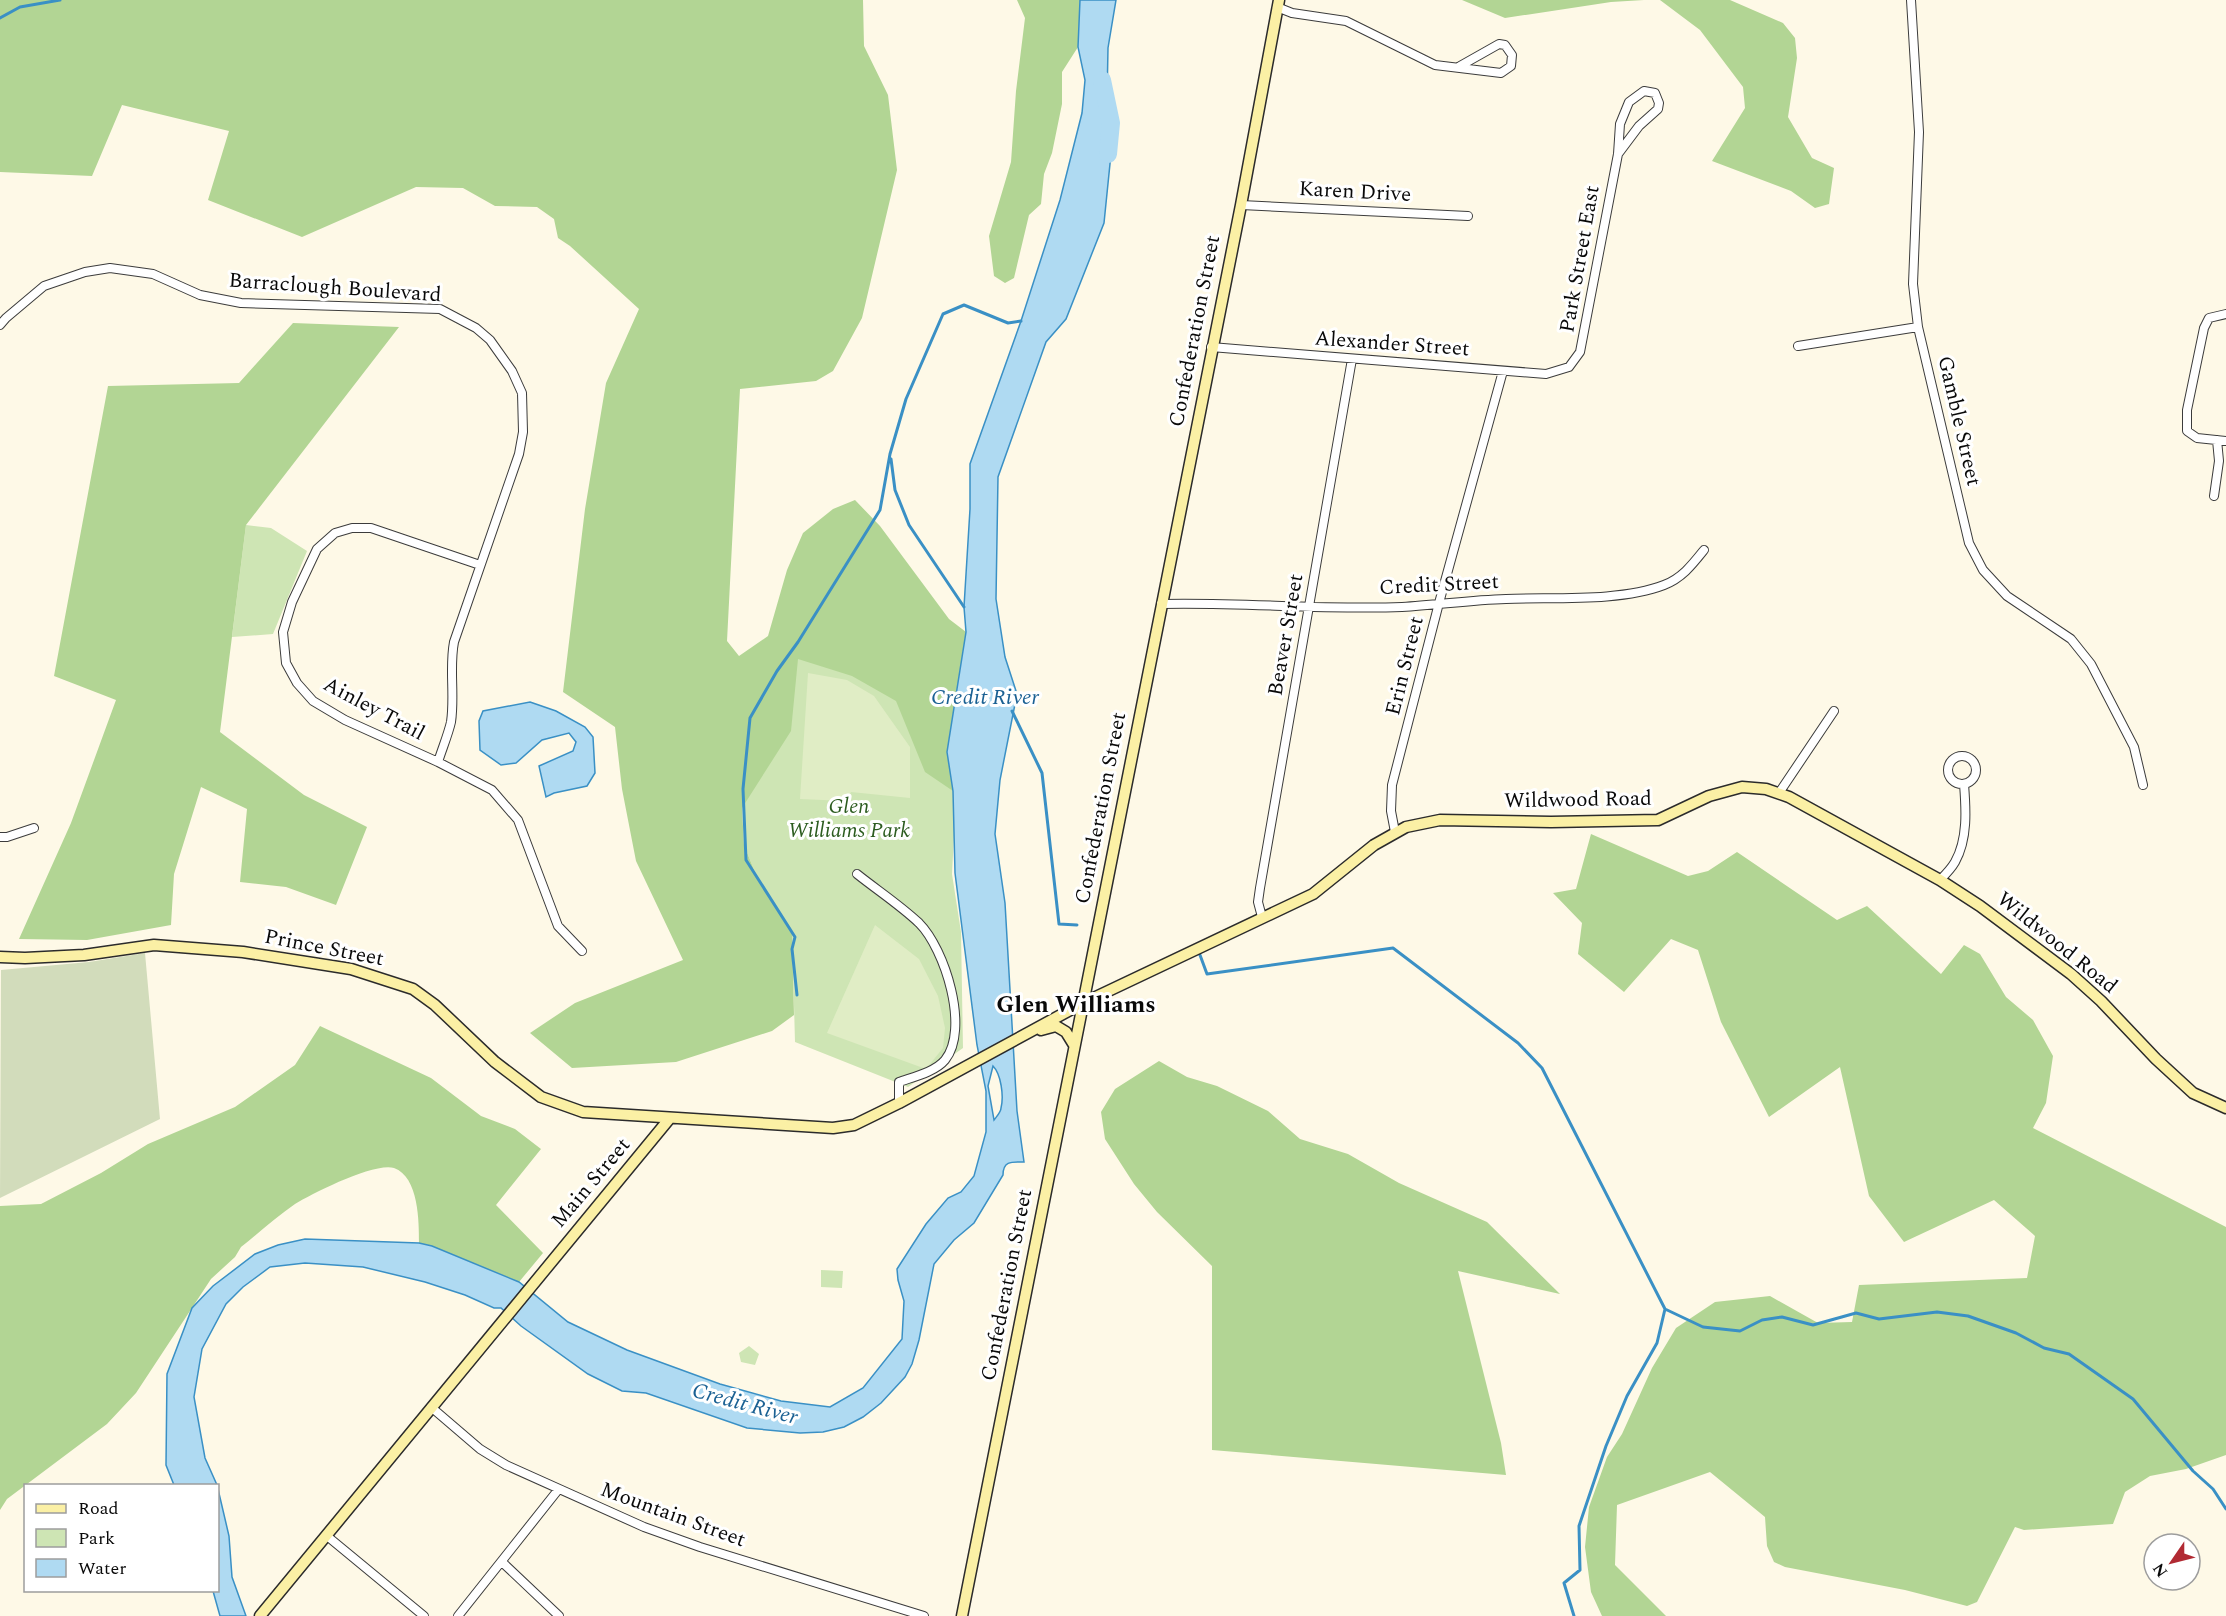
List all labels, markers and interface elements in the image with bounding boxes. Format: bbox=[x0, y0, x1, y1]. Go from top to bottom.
street label: Karen Drive bbox=[1298, 173, 1412, 211]
street label: Park Street East bbox=[1551, 183, 1609, 335]
street label: Confederation Street bbox=[1161, 232, 1229, 430]
street label: Barraclough Boulevard bbox=[228, 265, 442, 311]
street label: Alexander Street bbox=[1313, 323, 1471, 365]
street label: Gamble Street bbox=[1928, 353, 1990, 489]
street label: Credit Street bbox=[1378, 566, 1500, 604]
street label: Beaver Street bbox=[1260, 571, 1312, 699]
street label: Erin Street bbox=[1377, 613, 1433, 719]
street label: Ainley Trail bbox=[317, 669, 431, 749]
water label: Credit River bbox=[931, 681, 1040, 714]
street label: Confederation Street bbox=[1067, 709, 1135, 907]
street label: Wildwood Road bbox=[1504, 783, 1652, 817]
park label: Glen Williams Park bbox=[788, 791, 910, 847]
street label: Wildwood Road bbox=[1989, 884, 2125, 1002]
street label: Prince Street bbox=[262, 921, 386, 975]
district label: Glen Williams bbox=[996, 987, 1156, 1023]
street label: Main Street bbox=[544, 1131, 638, 1235]
street label: Confederation Street bbox=[973, 1186, 1041, 1384]
water label: Credit River bbox=[688, 1374, 802, 1434]
street label: Mountain Street bbox=[596, 1474, 750, 1556]
legend bbox=[24, 1484, 219, 1592]
text: Road bbox=[78, 1495, 119, 1522]
text: Park bbox=[78, 1525, 115, 1552]
north arrow bbox=[2142, 1532, 2202, 1592]
text: Water bbox=[78, 1555, 126, 1582]
text: N bbox=[2147, 1558, 2174, 1582]

